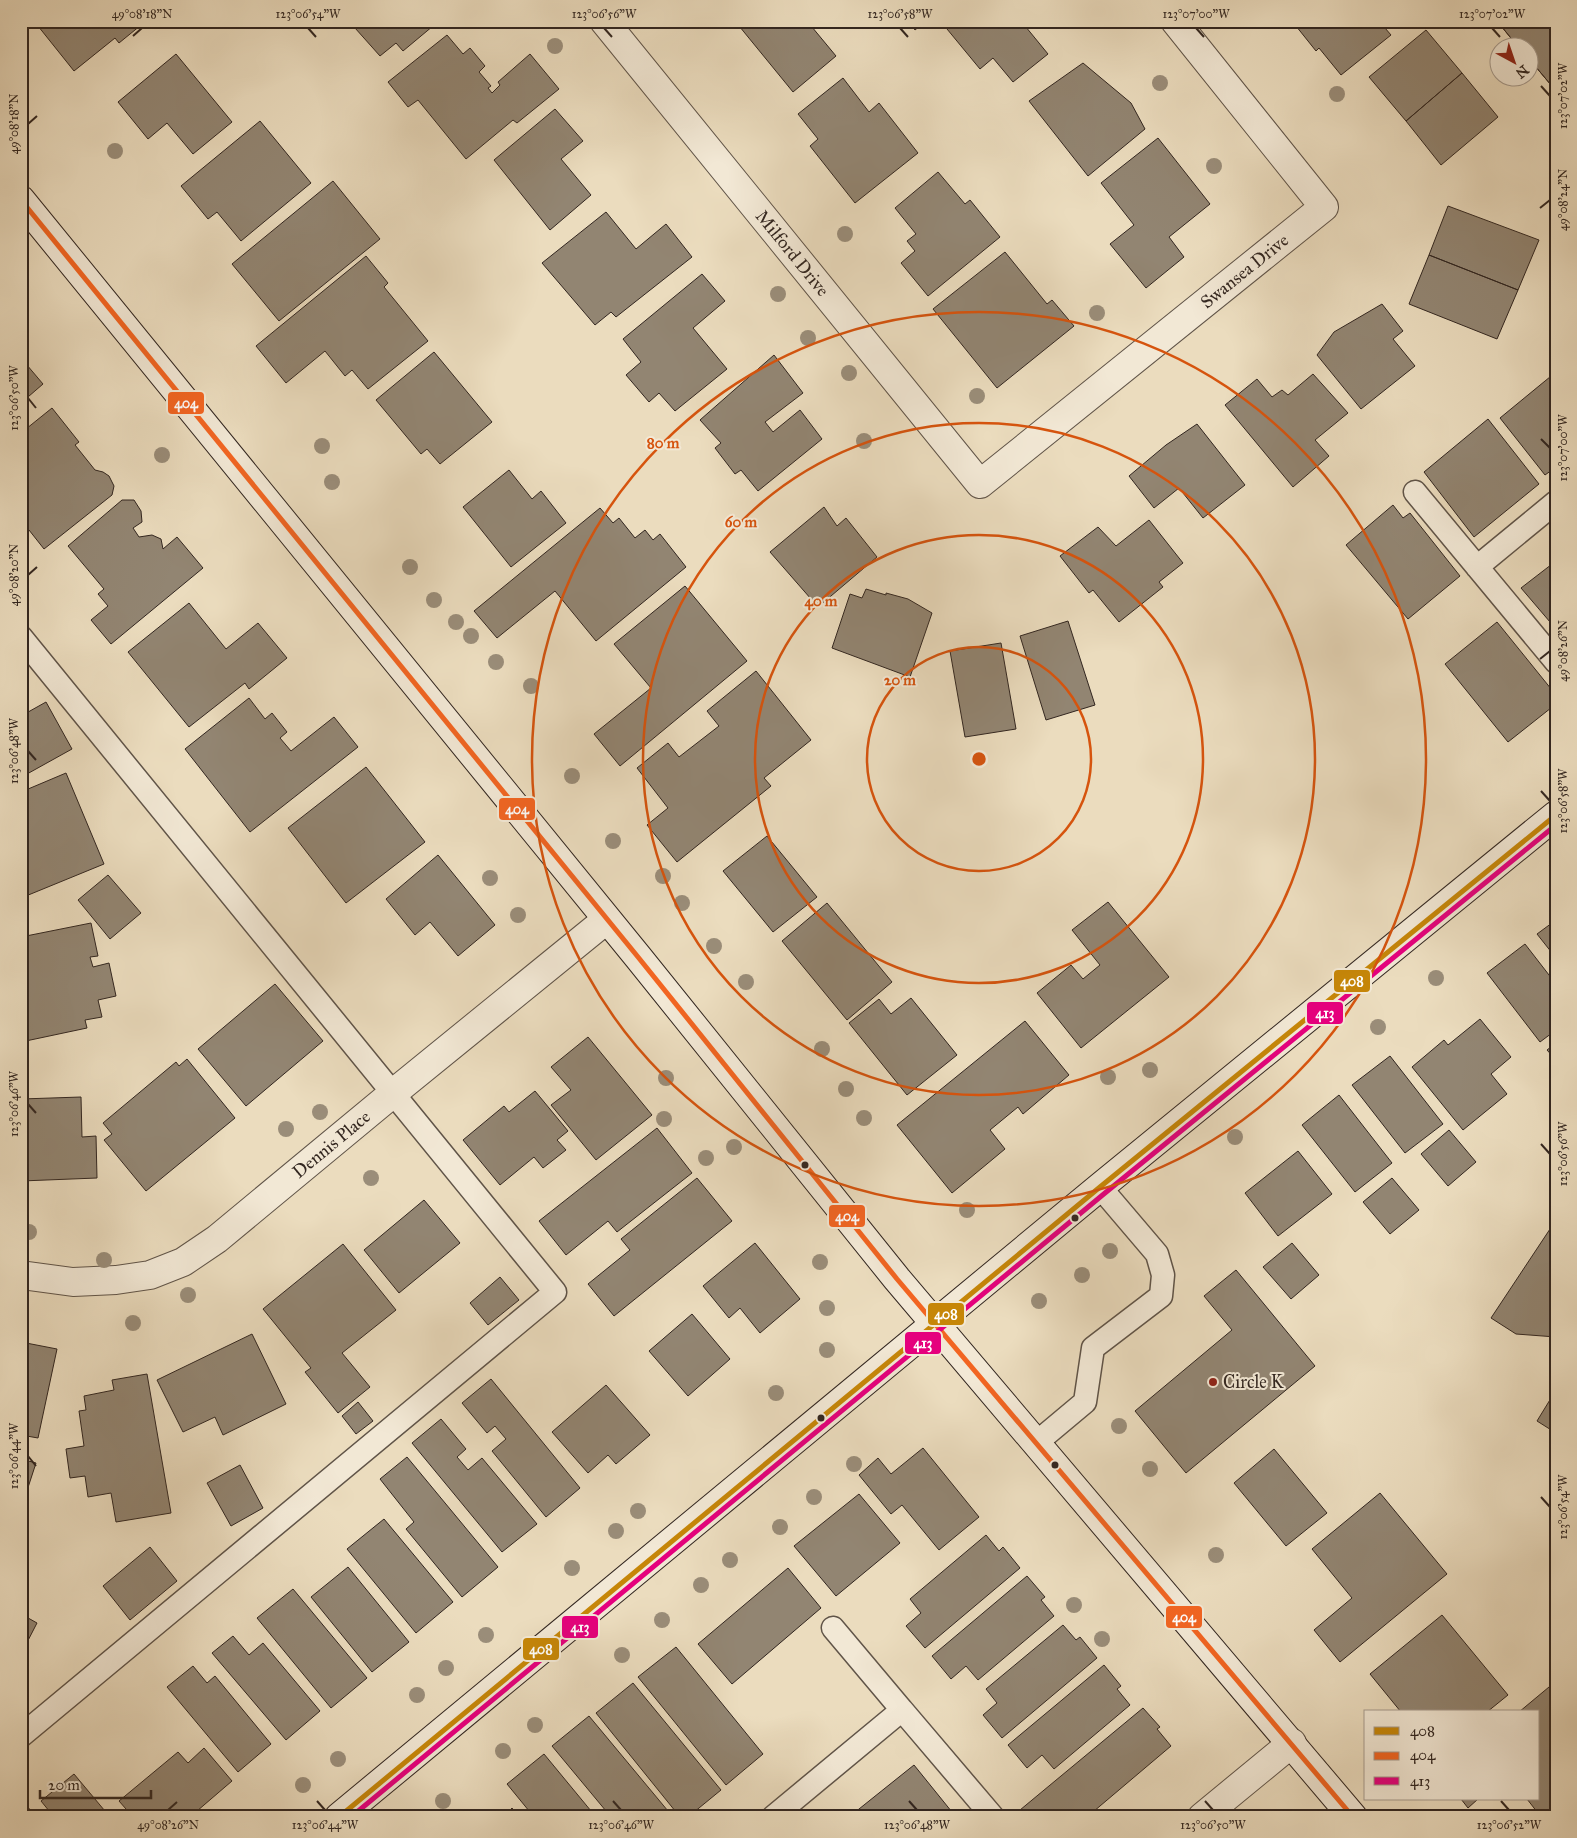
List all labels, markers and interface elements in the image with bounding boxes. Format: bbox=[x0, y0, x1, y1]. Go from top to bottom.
text: 49°08'18"N bbox=[112, 7, 172, 21]
text: 123°06'54"W bbox=[276, 7, 341, 21]
text: 123°06'56"W bbox=[572, 7, 637, 21]
text: 123°06'58"W bbox=[868, 7, 933, 21]
text: 123°07'00"W bbox=[1162, 7, 1230, 21]
text: 123°07'02"W bbox=[1459, 7, 1526, 21]
north arrow bbox=[1490, 38, 1540, 88]
text: N bbox=[1512, 61, 1532, 82]
text: 123°07'02"W bbox=[1556, 62, 1570, 129]
text: 49°08'18"N bbox=[7, 94, 21, 154]
text: 49°08'24"N bbox=[1556, 169, 1570, 231]
street label: Milford Drive bbox=[751, 206, 834, 301]
street label: Swansea Drive bbox=[1196, 229, 1293, 313]
text: 123°06'50"W bbox=[7, 365, 21, 431]
line badge: 404 bbox=[167, 391, 205, 415]
text: 404 bbox=[174, 395, 199, 413]
text: 123°07'00"W bbox=[1556, 414, 1570, 482]
text: 80 m bbox=[647, 434, 680, 452]
text: 60 m bbox=[725, 513, 758, 531]
text: 49°08'20"N bbox=[7, 544, 21, 606]
text: 40 m bbox=[805, 592, 838, 611]
text: 49°08'26"N bbox=[1556, 620, 1570, 682]
text: 20 m bbox=[884, 671, 916, 689]
text: 123°06'48"W bbox=[7, 717, 21, 784]
centre of rings bbox=[970, 750, 988, 768]
text: 123°06'58"W bbox=[1556, 768, 1570, 833]
line badge: 404 bbox=[498, 797, 536, 821]
text: 404 bbox=[505, 801, 530, 819]
line badge: 408 bbox=[1333, 969, 1371, 993]
text: 408 bbox=[1340, 973, 1364, 991]
line badge: 413 bbox=[1306, 1001, 1344, 1025]
text: 413 bbox=[1316, 1005, 1335, 1023]
text: 123°06'46"W bbox=[7, 1071, 21, 1137]
street label: Dennis Place bbox=[288, 1106, 375, 1183]
text: 123°06'56"W bbox=[1556, 1121, 1570, 1186]
unlabelled marker bbox=[800, 1160, 810, 1170]
line badge: 404 bbox=[828, 1204, 866, 1228]
text: 404 bbox=[835, 1208, 860, 1226]
unlabelled marker bbox=[1070, 1213, 1080, 1223]
line badge: 408 bbox=[927, 1302, 965, 1326]
text: 408 bbox=[934, 1306, 958, 1324]
line badge: 413 bbox=[904, 1331, 942, 1355]
text: 413 bbox=[914, 1335, 933, 1353]
place label: Circle K bbox=[1223, 1371, 1285, 1393]
marker: Circle K bbox=[1207, 1376, 1219, 1388]
unlabelled marker bbox=[816, 1413, 826, 1423]
text: 123°06'44"W bbox=[7, 1422, 21, 1489]
unlabelled marker bbox=[1050, 1460, 1060, 1470]
text: 123°06'54"W bbox=[1556, 1474, 1570, 1539]
line badge: 404 bbox=[1165, 1605, 1203, 1629]
text: 404 bbox=[1172, 1609, 1197, 1627]
line badge: 413 bbox=[561, 1615, 599, 1639]
text: 413 bbox=[571, 1619, 590, 1637]
line badge: 408 bbox=[522, 1637, 560, 1661]
text: 408 bbox=[529, 1641, 553, 1659]
legend bbox=[1364, 1710, 1540, 1800]
text: 408 bbox=[1410, 1722, 1435, 1740]
text: 404 bbox=[1410, 1746, 1436, 1764]
scale bar bbox=[40, 1768, 151, 1800]
text: 413 bbox=[1410, 1772, 1430, 1790]
text: 20 m bbox=[48, 1776, 80, 1794]
text: 49°08'26"N bbox=[137, 1818, 199, 1832]
text: 123°06'44"W bbox=[292, 1818, 359, 1832]
text: 123°06'46"W bbox=[588, 1818, 654, 1832]
text: 123°06'48"W bbox=[884, 1818, 951, 1832]
text: 123°06'50"W bbox=[1180, 1818, 1246, 1832]
text: 123°06'52"W bbox=[1477, 1818, 1542, 1832]

